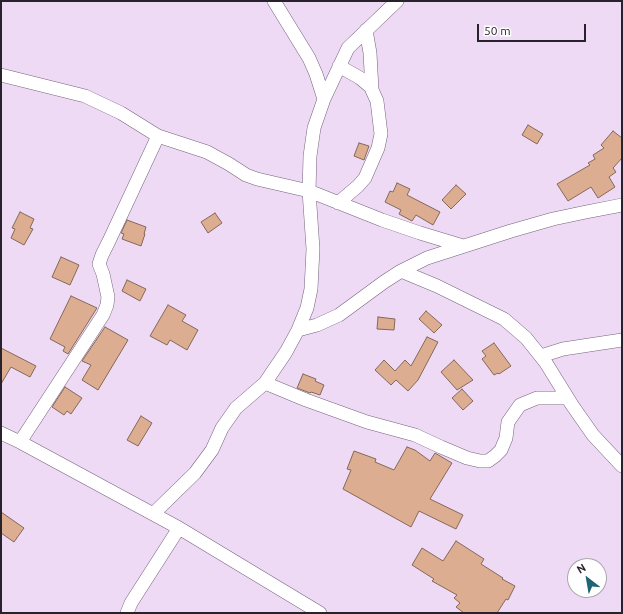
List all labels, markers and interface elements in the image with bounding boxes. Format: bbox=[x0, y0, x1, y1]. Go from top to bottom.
scale bar bbox=[479, 16, 588, 42]
text: 50 m bbox=[484, 24, 511, 37]
north arrow bbox=[567, 558, 607, 598]
text: N bbox=[575, 561, 588, 576]

